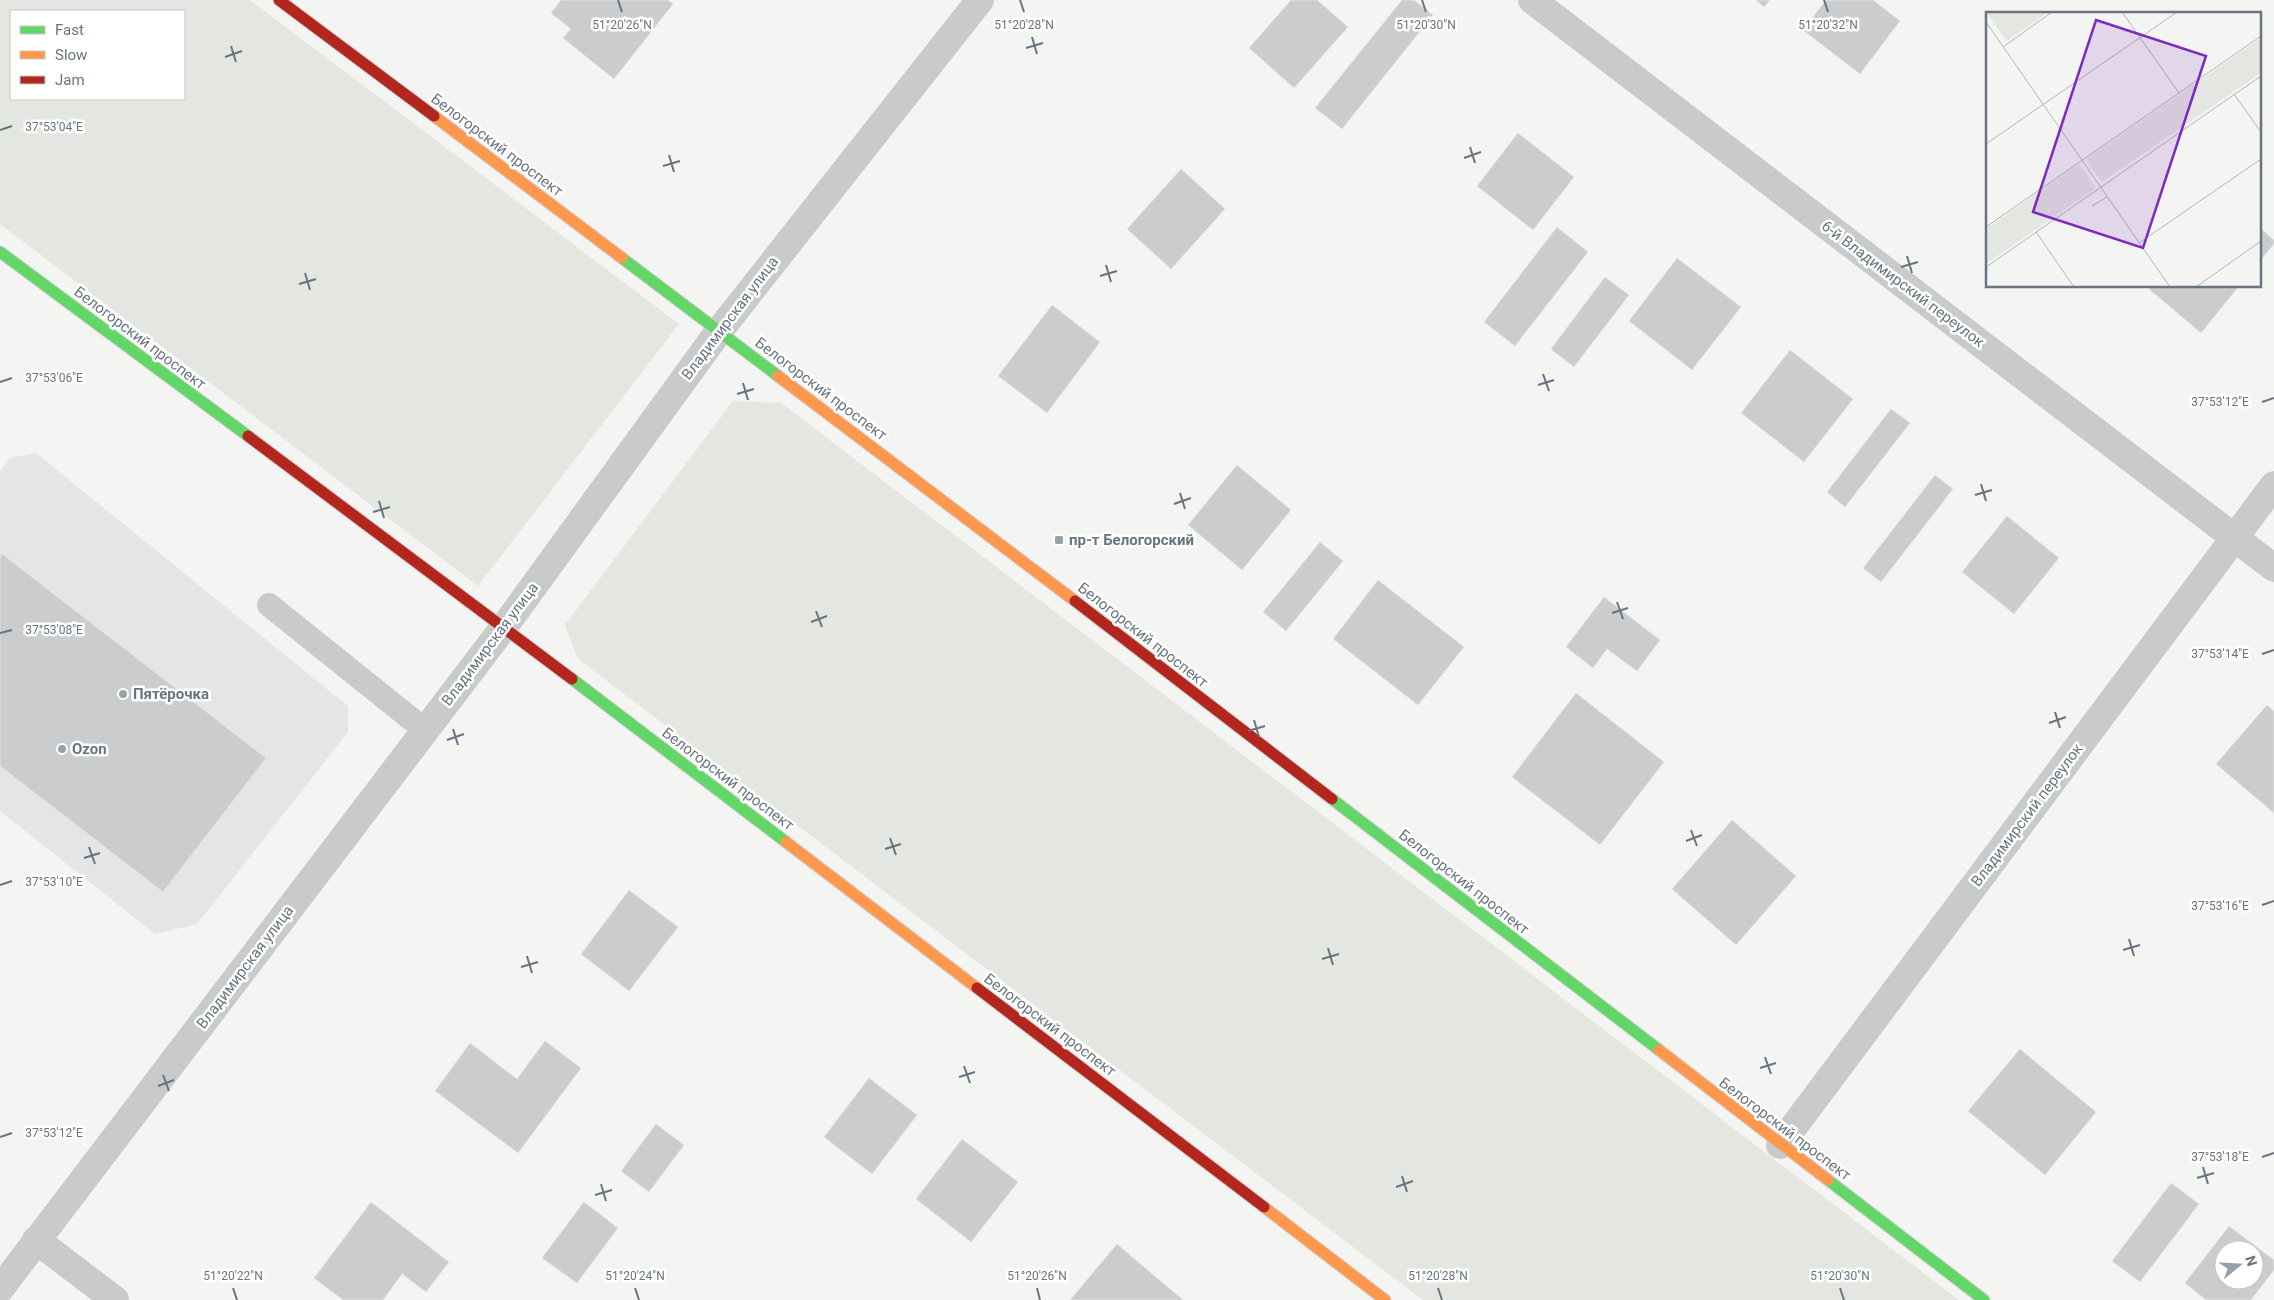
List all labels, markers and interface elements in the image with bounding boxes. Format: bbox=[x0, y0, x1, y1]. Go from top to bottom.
legend bbox=[10, 10, 185, 100]
inset map bbox=[1986, 12, 2262, 288]
text: 51°20'26"N bbox=[592, 18, 652, 32]
text: 51°20'28"N bbox=[994, 18, 1054, 32]
text: 51°20'30"N bbox=[1396, 18, 1456, 32]
text: 51°20'32"N bbox=[1798, 18, 1858, 32]
text: Fast bbox=[55, 21, 84, 39]
text: Slow bbox=[55, 46, 87, 64]
text: Jam bbox=[55, 71, 85, 89]
street label: Белогорский проспект bbox=[428, 90, 566, 200]
text: 37°53'04"E bbox=[25, 120, 83, 134]
street label: 6-й Владимирский переулок bbox=[1818, 217, 1988, 351]
street label: Владимирская улица bbox=[678, 253, 782, 383]
street label: Белогорский проспект bbox=[71, 283, 209, 393]
street label: Белогорский проспект bbox=[752, 334, 890, 444]
text: 37°53'06"E bbox=[25, 371, 83, 385]
text: 37°53'12"E bbox=[2191, 395, 2249, 409]
place label: пр-т Белогорский bbox=[1069, 531, 1194, 549]
marker: пр-т Белогорский bbox=[1053, 534, 1065, 546]
street label: Владимирская улица bbox=[438, 579, 542, 709]
street label: Белогорский проспект bbox=[1074, 579, 1212, 691]
text: 37°53'08"E bbox=[25, 623, 83, 637]
text: 37°53'14"E bbox=[2191, 647, 2249, 661]
place label: Пятёрочка bbox=[133, 685, 209, 703]
marker: Пятёрочка bbox=[117, 688, 129, 700]
street label: Белогорский проспект bbox=[659, 724, 797, 834]
place label: Ozon bbox=[72, 740, 107, 758]
street label: Владимирский переулок bbox=[1967, 740, 2087, 890]
marker: Ozon bbox=[56, 743, 68, 755]
street label: Белогорский проспект bbox=[1395, 826, 1533, 938]
text: 37°53'10"E bbox=[25, 875, 83, 889]
text: 37°53'16"E bbox=[2191, 899, 2249, 913]
street label: Владимирская улица bbox=[193, 902, 297, 1032]
street label: Белогорский проспект bbox=[981, 970, 1119, 1080]
street label: Белогорский проспект bbox=[1716, 1074, 1854, 1184]
text: 37°53'12"E bbox=[25, 1126, 83, 1140]
text: 37°53'18"E bbox=[2191, 1150, 2249, 1164]
north arrow bbox=[2214, 1240, 2264, 1290]
text: N bbox=[2242, 1254, 2261, 1268]
text: 51°20'22"N bbox=[203, 1269, 263, 1283]
text: 51°20'24"N bbox=[605, 1269, 665, 1283]
text: 51°20'26"N bbox=[1007, 1269, 1067, 1283]
text: 51°20'28"N bbox=[1408, 1269, 1468, 1283]
text: 51°20'30"N bbox=[1810, 1269, 1870, 1283]

